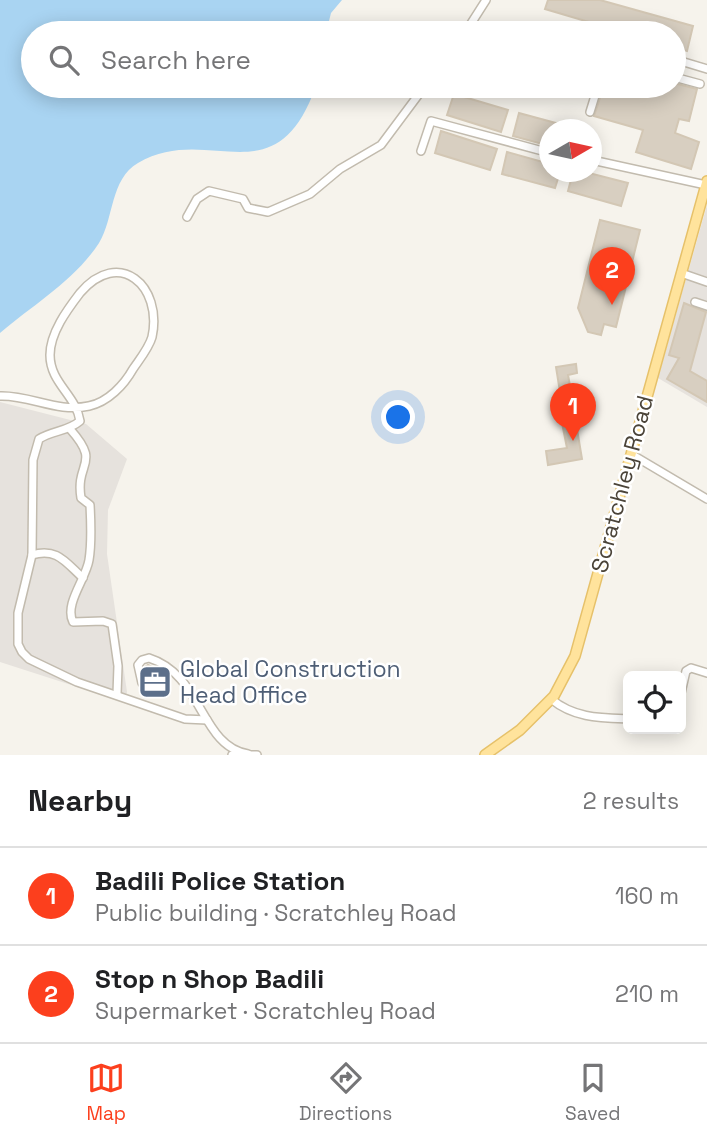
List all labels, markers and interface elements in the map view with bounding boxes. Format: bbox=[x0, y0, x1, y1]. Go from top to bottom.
search box bbox=[21, 21, 686, 98]
icon: search bbox=[45, 41, 83, 79]
text: Search here bbox=[101, 43, 251, 77]
north arrow bbox=[539, 119, 602, 182]
pin: 2 bbox=[589, 247, 635, 305]
pin: 1 bbox=[550, 383, 596, 441]
street label: Scratchley Road bbox=[584, 392, 660, 576]
your location bbox=[381, 400, 415, 434]
place label: Global Construction Head Office bbox=[180, 654, 401, 710]
office icon: Global Construction Head Office bbox=[136, 663, 174, 701]
map controls bbox=[623, 671, 686, 734]
button: locate bbox=[623, 671, 686, 734]
text: Nearby bbox=[28, 781, 132, 820]
text: 2 results bbox=[583, 786, 679, 816]
text: Badili Police Station bbox=[95, 864, 345, 898]
text: 1 bbox=[46, 881, 56, 911]
text: 160 m bbox=[615, 881, 679, 911]
text: Public building · Scratchley Road bbox=[95, 898, 457, 928]
text: Stop n Shop Badili bbox=[95, 962, 324, 996]
text: 2 bbox=[44, 979, 58, 1009]
text: 210 m bbox=[615, 979, 679, 1009]
text: Supermarket · Scratchley Road bbox=[95, 996, 436, 1026]
tab: Map bbox=[86, 1059, 126, 1126]
tab: Directions bbox=[299, 1059, 392, 1126]
tab: Saved bbox=[565, 1059, 621, 1126]

